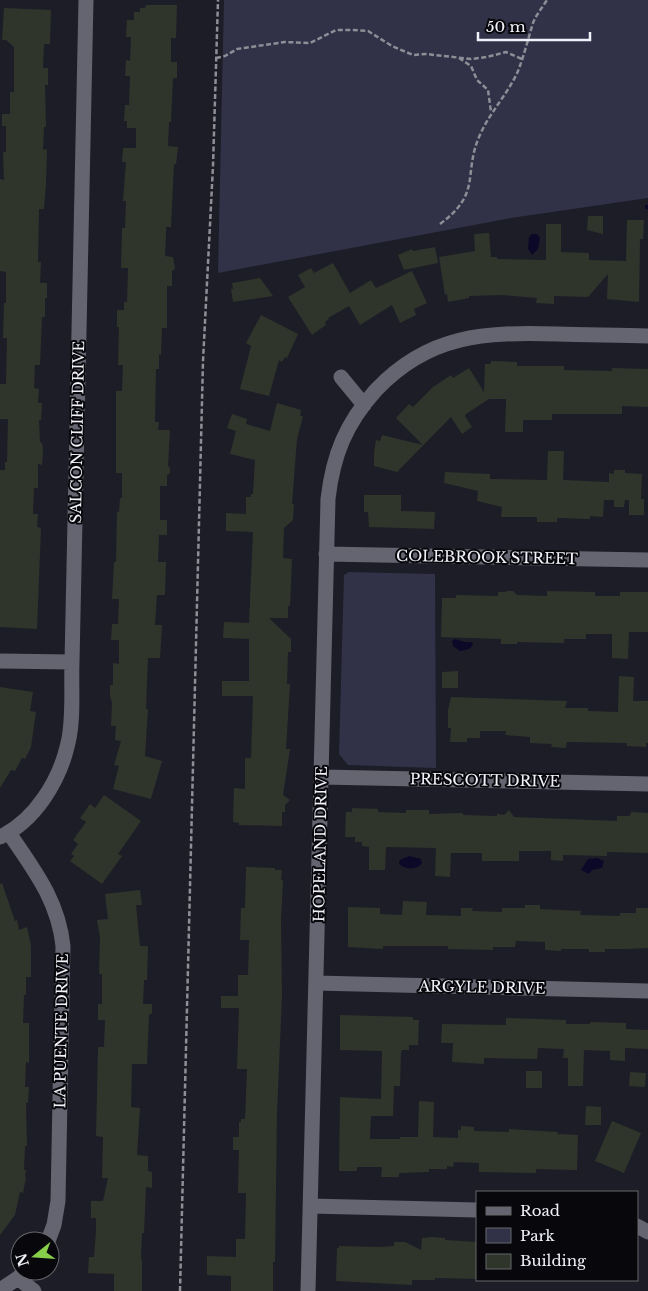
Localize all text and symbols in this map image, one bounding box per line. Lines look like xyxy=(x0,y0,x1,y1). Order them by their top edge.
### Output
scale bar xyxy=(478,10,590,42)
text: 50 m xyxy=(486,17,526,36)
street label: SALCON CLIFF DRIVE xyxy=(66,340,88,523)
street label: COLEBROOK STREET xyxy=(396,546,578,568)
street label: HOPELAND DRIVE xyxy=(309,766,331,922)
street label: PRESCOTT DRIVE xyxy=(410,769,560,791)
street label: LA PUENTE DRIVE xyxy=(50,953,72,1109)
street label: ARGYLE DRIVE xyxy=(417,976,546,998)
legend xyxy=(476,1191,638,1281)
text: Road xyxy=(520,1201,560,1220)
text: Park xyxy=(520,1226,556,1245)
north arrow xyxy=(10,1231,60,1281)
text: N xyxy=(12,1251,33,1269)
text: Building xyxy=(520,1251,587,1270)

